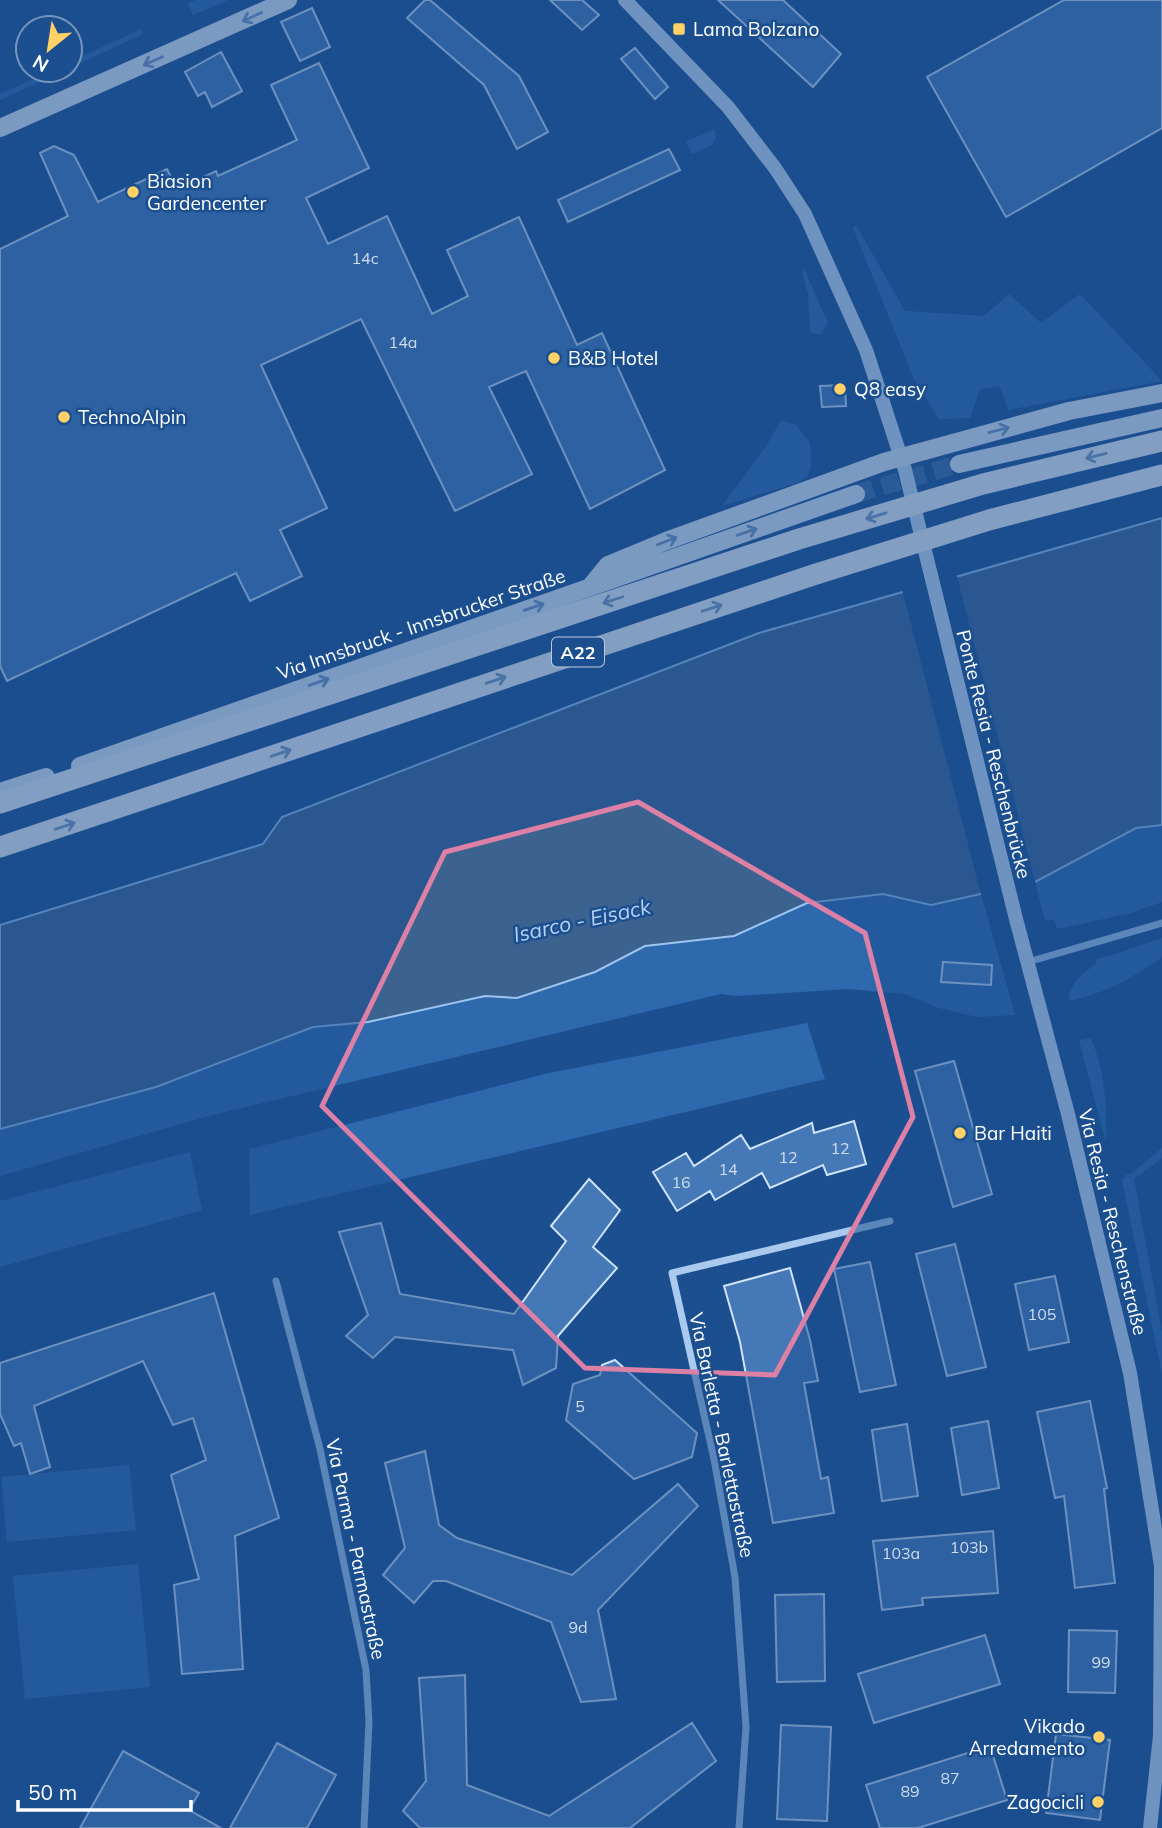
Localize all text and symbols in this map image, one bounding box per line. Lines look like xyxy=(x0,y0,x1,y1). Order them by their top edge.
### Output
one-way arrow xyxy=(242,11,263,24)
north arrow xyxy=(14,14,84,84)
place label: Lama Bolzano xyxy=(693,17,819,41)
marker: Lama Bolzano xyxy=(671,21,687,37)
text: N xyxy=(28,50,53,78)
one-way arrow xyxy=(143,55,165,68)
place label: Biasion Gardencenter xyxy=(147,169,267,215)
marker: Biasion Gardencenter xyxy=(125,184,141,200)
house number: 14c xyxy=(351,248,379,268)
house number: 14a xyxy=(389,332,417,352)
place label: B&B Hotel xyxy=(568,346,658,370)
marker: B&B Hotel xyxy=(546,350,562,366)
place label: Q8 easy xyxy=(854,377,926,401)
marker: Q8 easy xyxy=(832,381,848,397)
place label: TechnoAlpin xyxy=(78,405,186,429)
marker: TechnoAlpin xyxy=(56,409,72,425)
one-way arrow xyxy=(987,423,1010,436)
one-way arrow xyxy=(1085,450,1107,463)
one-way arrow xyxy=(865,510,887,523)
one-way arrow xyxy=(735,525,757,537)
one-way arrow xyxy=(656,534,678,546)
street label: Via Innsbruck - Innsbrucker Straße xyxy=(274,563,568,685)
one-way arrow xyxy=(602,595,624,607)
one-way arrow xyxy=(523,600,545,612)
one-way arrow xyxy=(701,601,723,614)
street label: Ponte Resia - Reschenbrücke xyxy=(951,627,1037,881)
road number: A22 xyxy=(552,638,604,666)
one-way arrow xyxy=(485,673,507,686)
one-way arrow xyxy=(308,675,330,687)
one-way arrow xyxy=(269,746,291,758)
one-way arrow xyxy=(54,819,76,832)
water label: Isarco - Eisack xyxy=(511,893,654,947)
street label: Via Resia - Reschenstraße xyxy=(1073,1107,1153,1337)
place label: Bar Haiti xyxy=(974,1121,1052,1145)
marker: Bar Haiti xyxy=(952,1125,968,1141)
house number: 12 xyxy=(830,1138,850,1158)
house number: 12 xyxy=(778,1147,798,1167)
house number: 14 xyxy=(718,1159,738,1179)
house number: 16 xyxy=(671,1172,691,1192)
house number: 105 xyxy=(1028,1304,1056,1324)
street label: Via Barletta - Barlettastraße xyxy=(684,1310,760,1560)
house number: 5 xyxy=(575,1396,585,1416)
street label: Via Parma - Parmastraße xyxy=(321,1436,391,1662)
house number: 103b xyxy=(950,1537,988,1557)
house number: 103a xyxy=(882,1543,920,1563)
house number: 9d xyxy=(568,1617,588,1637)
house number: 99 xyxy=(1091,1652,1111,1672)
place label: Vikado Arredamento xyxy=(969,1714,1085,1760)
marker: Vikado Arredamento xyxy=(1091,1729,1107,1745)
house number: 87 xyxy=(940,1768,960,1788)
scale bar xyxy=(18,1769,191,1813)
text: 50 m xyxy=(28,1779,77,1805)
house number: 89 xyxy=(900,1781,920,1801)
place label: Zagocicli xyxy=(1007,1790,1084,1814)
marker: Zagocicli xyxy=(1090,1794,1106,1810)

